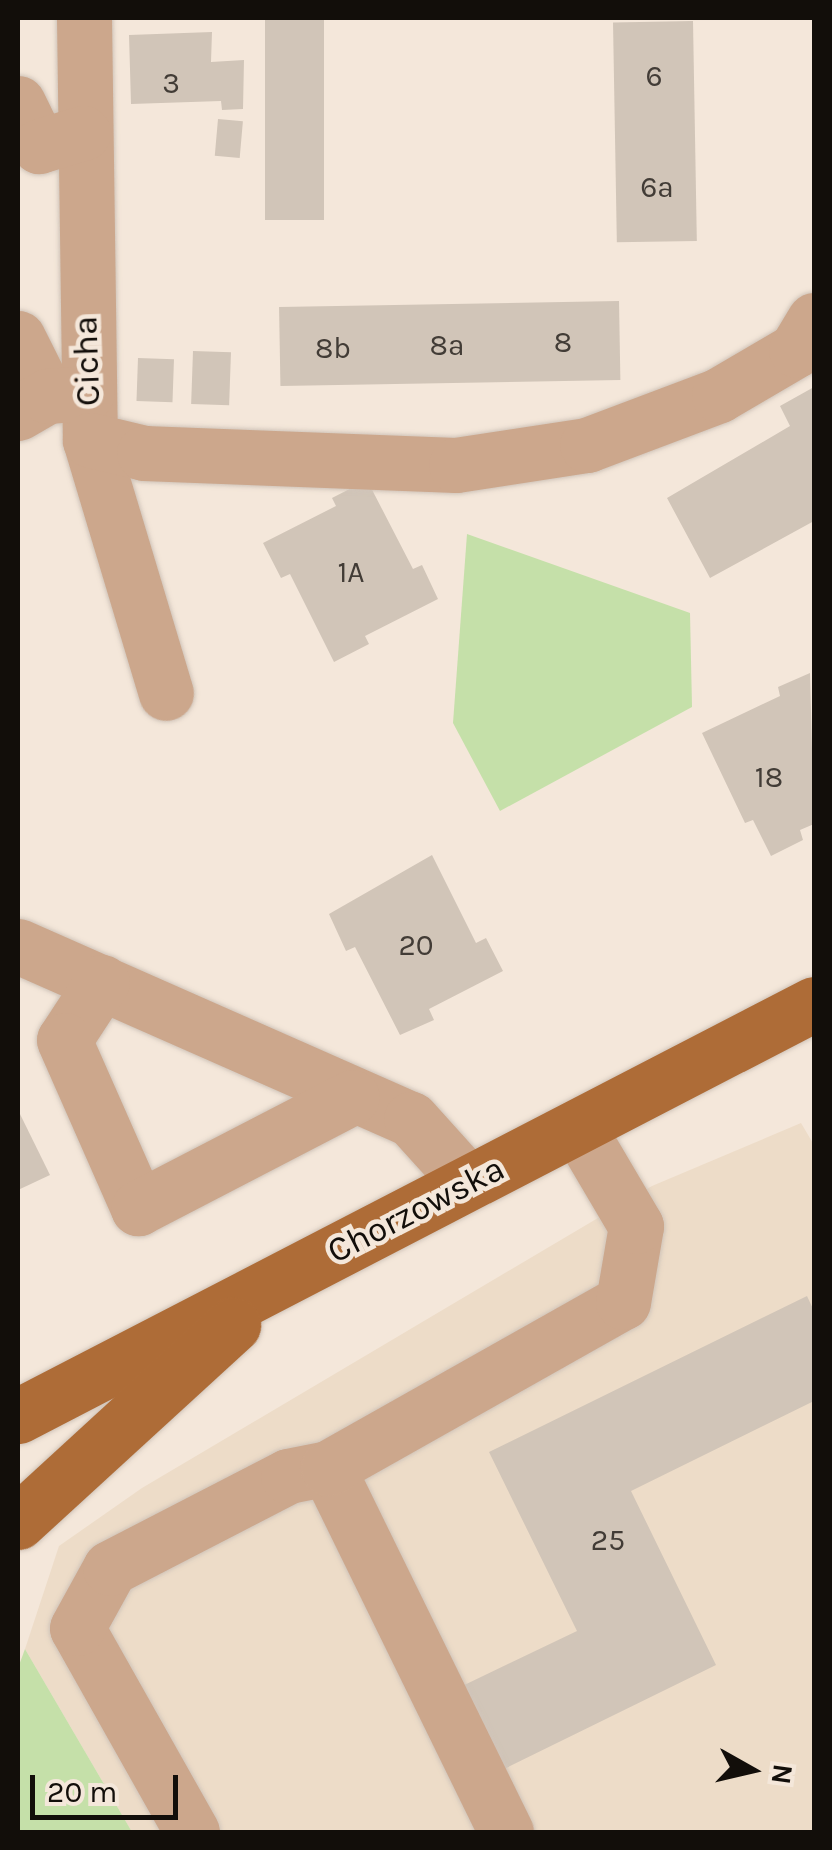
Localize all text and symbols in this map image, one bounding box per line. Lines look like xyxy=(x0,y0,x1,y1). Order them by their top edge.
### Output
house number: 6 xyxy=(645,58,663,94)
house number: 3 xyxy=(162,65,180,101)
house number: 6a xyxy=(640,169,674,205)
street label: Cicha xyxy=(64,315,110,407)
house number: 8 xyxy=(554,324,572,360)
house number: 8a xyxy=(430,327,464,363)
house number: 8b xyxy=(315,330,351,366)
house number: 1A xyxy=(337,554,365,590)
house number: 18 xyxy=(755,759,783,795)
house number: 20 xyxy=(398,927,434,963)
street label: Chorzowska xyxy=(321,1148,511,1272)
house number: 25 xyxy=(591,1522,625,1558)
north arrow xyxy=(702,1720,802,1820)
scale bar xyxy=(35,1755,182,1817)
text: N xyxy=(764,1762,800,1786)
text: 20 m xyxy=(47,1774,117,1810)

